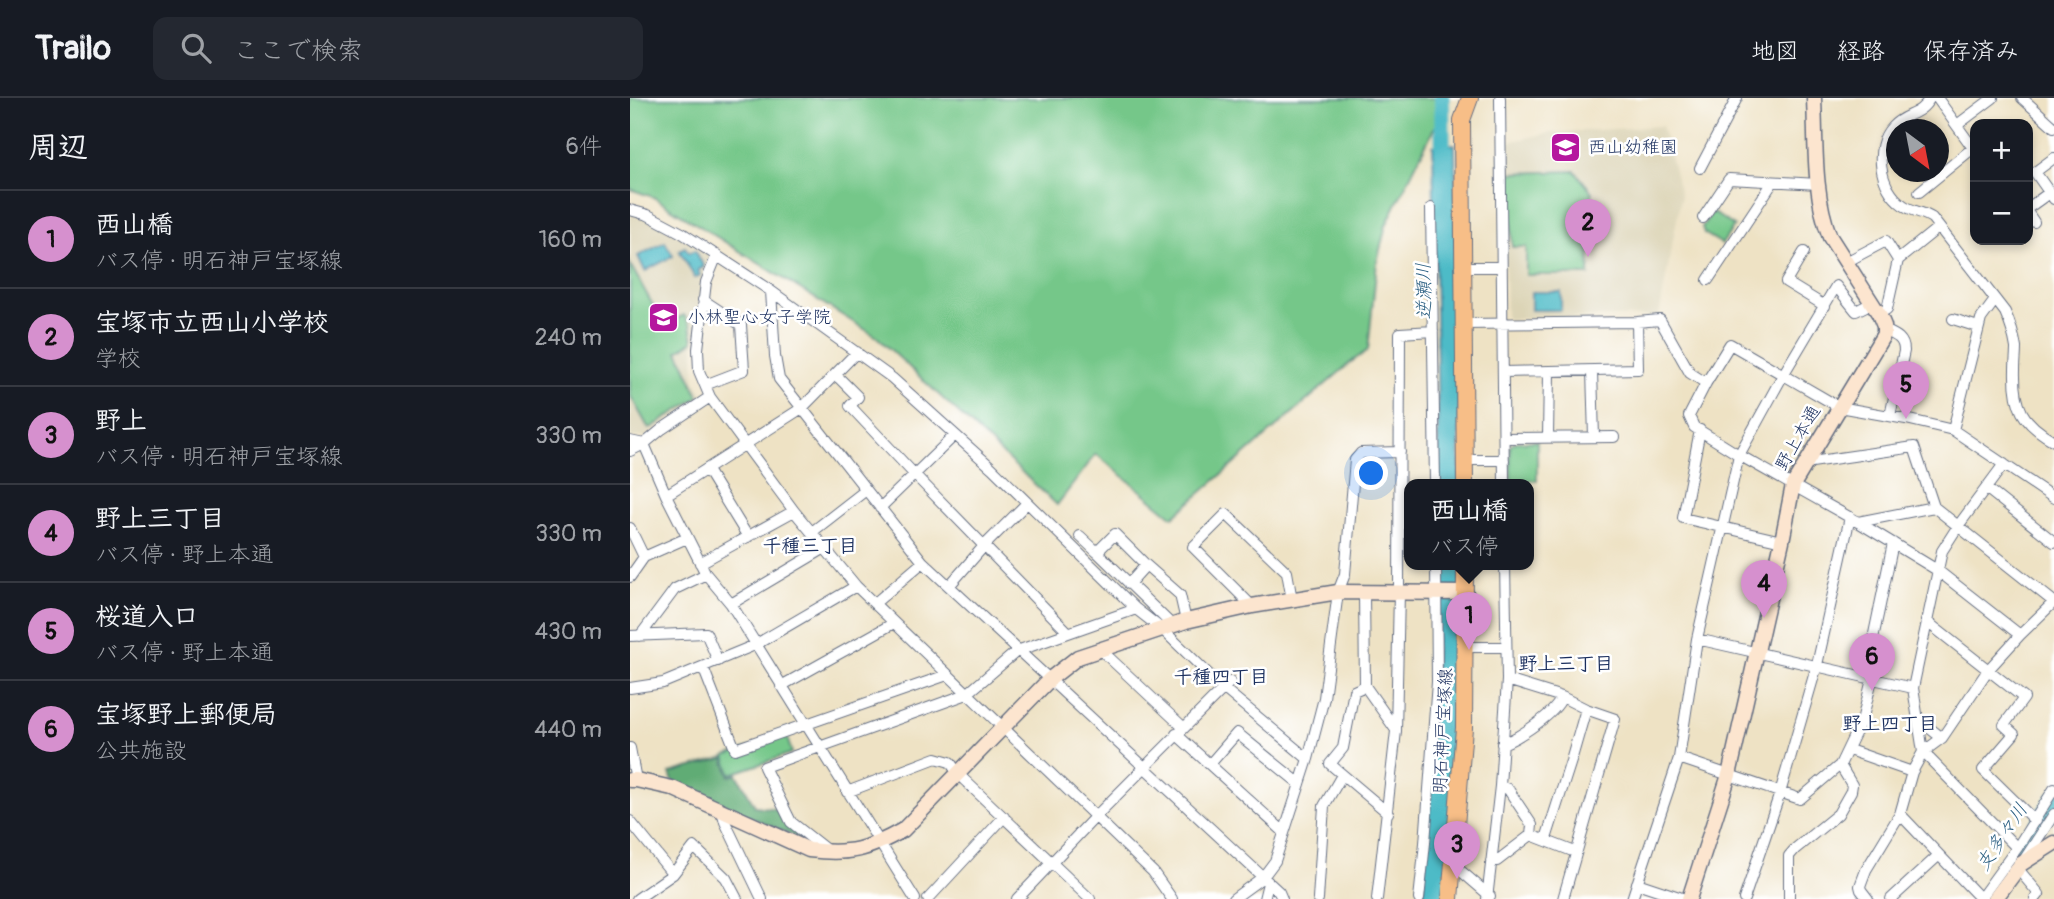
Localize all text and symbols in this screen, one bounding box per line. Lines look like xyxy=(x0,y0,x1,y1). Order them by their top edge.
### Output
search box xyxy=(153,17,643,80)
text: Trailo xyxy=(35,28,111,69)
icon: search xyxy=(177,29,215,67)
text: ここで検索 xyxy=(233,35,363,67)
text: 地図 xyxy=(1751,37,1799,66)
text: 経路 xyxy=(1837,37,1885,66)
text: 保存済み xyxy=(1923,37,2019,66)
north arrow xyxy=(1886,119,1949,182)
map controls xyxy=(1970,119,2033,245)
button: + xyxy=(1970,119,2033,182)
text: 周辺 xyxy=(28,129,88,166)
school or university icon: 西山幼稚園 xyxy=(1548,130,1582,164)
text: 6件 xyxy=(566,132,602,161)
place label: 西山幼稚園 xyxy=(1588,136,1678,159)
button: − xyxy=(1970,182,2033,245)
pin: 2 xyxy=(1565,199,1611,257)
text: 西山橋 xyxy=(95,209,173,241)
text: 1 xyxy=(47,225,56,254)
text: 160 m xyxy=(538,225,602,254)
text: バス停 · 明石神戸宝塚線 xyxy=(95,246,342,275)
water label: 逆瀬川 xyxy=(1412,262,1436,320)
school or university icon: 小林聖心女子学院 xyxy=(647,300,681,334)
place label: 小林聖心女子学院 xyxy=(687,306,831,329)
text: 宝塚市立西山小学校 xyxy=(95,307,329,339)
text: 2 xyxy=(45,323,57,352)
text: 240 m xyxy=(535,323,602,352)
text: 学校 xyxy=(95,344,141,373)
pin: 5 xyxy=(1883,361,1929,419)
street label: 野上本通 xyxy=(1770,401,1826,475)
text: 野上 xyxy=(95,405,147,437)
text: 3 xyxy=(45,421,57,450)
text: 330 m xyxy=(535,421,602,450)
text: バス停 · 明石神戸宝塚線 xyxy=(95,442,342,471)
your location xyxy=(1354,456,1388,490)
popup xyxy=(1404,479,1534,570)
text: 西山橋 xyxy=(1430,495,1508,527)
text: 野上三丁目 xyxy=(95,503,225,535)
text: 4 xyxy=(44,519,58,548)
text: 330 m xyxy=(535,519,602,548)
text: バス停 xyxy=(1430,532,1499,561)
district label: 千種三丁目 xyxy=(762,534,858,558)
text: バス停 · 野上本通 xyxy=(95,540,273,569)
pin: 4 xyxy=(1741,560,1787,618)
pin: 1 xyxy=(1446,592,1492,650)
text: 桜道入口 xyxy=(95,601,199,633)
text: 5 xyxy=(45,617,57,646)
text: 430 m xyxy=(535,617,602,646)
pin: 6 xyxy=(1849,633,1895,691)
text: バス停 · 野上本通 xyxy=(95,638,273,667)
district label: 野上三丁目 xyxy=(1518,652,1614,676)
district label: 千種四丁目 xyxy=(1173,665,1269,689)
street label: 明石神戸宝塚線 xyxy=(1428,667,1458,795)
text: 宝塚野上郵便局 xyxy=(95,699,277,731)
district label: 野上四丁目 xyxy=(1842,712,1938,736)
text: 6 xyxy=(44,715,58,744)
text: 440 m xyxy=(534,715,602,744)
text: 公共施設 xyxy=(95,736,187,765)
water label: 支多々川 xyxy=(1971,799,2033,875)
pin: 3 xyxy=(1434,821,1480,879)

